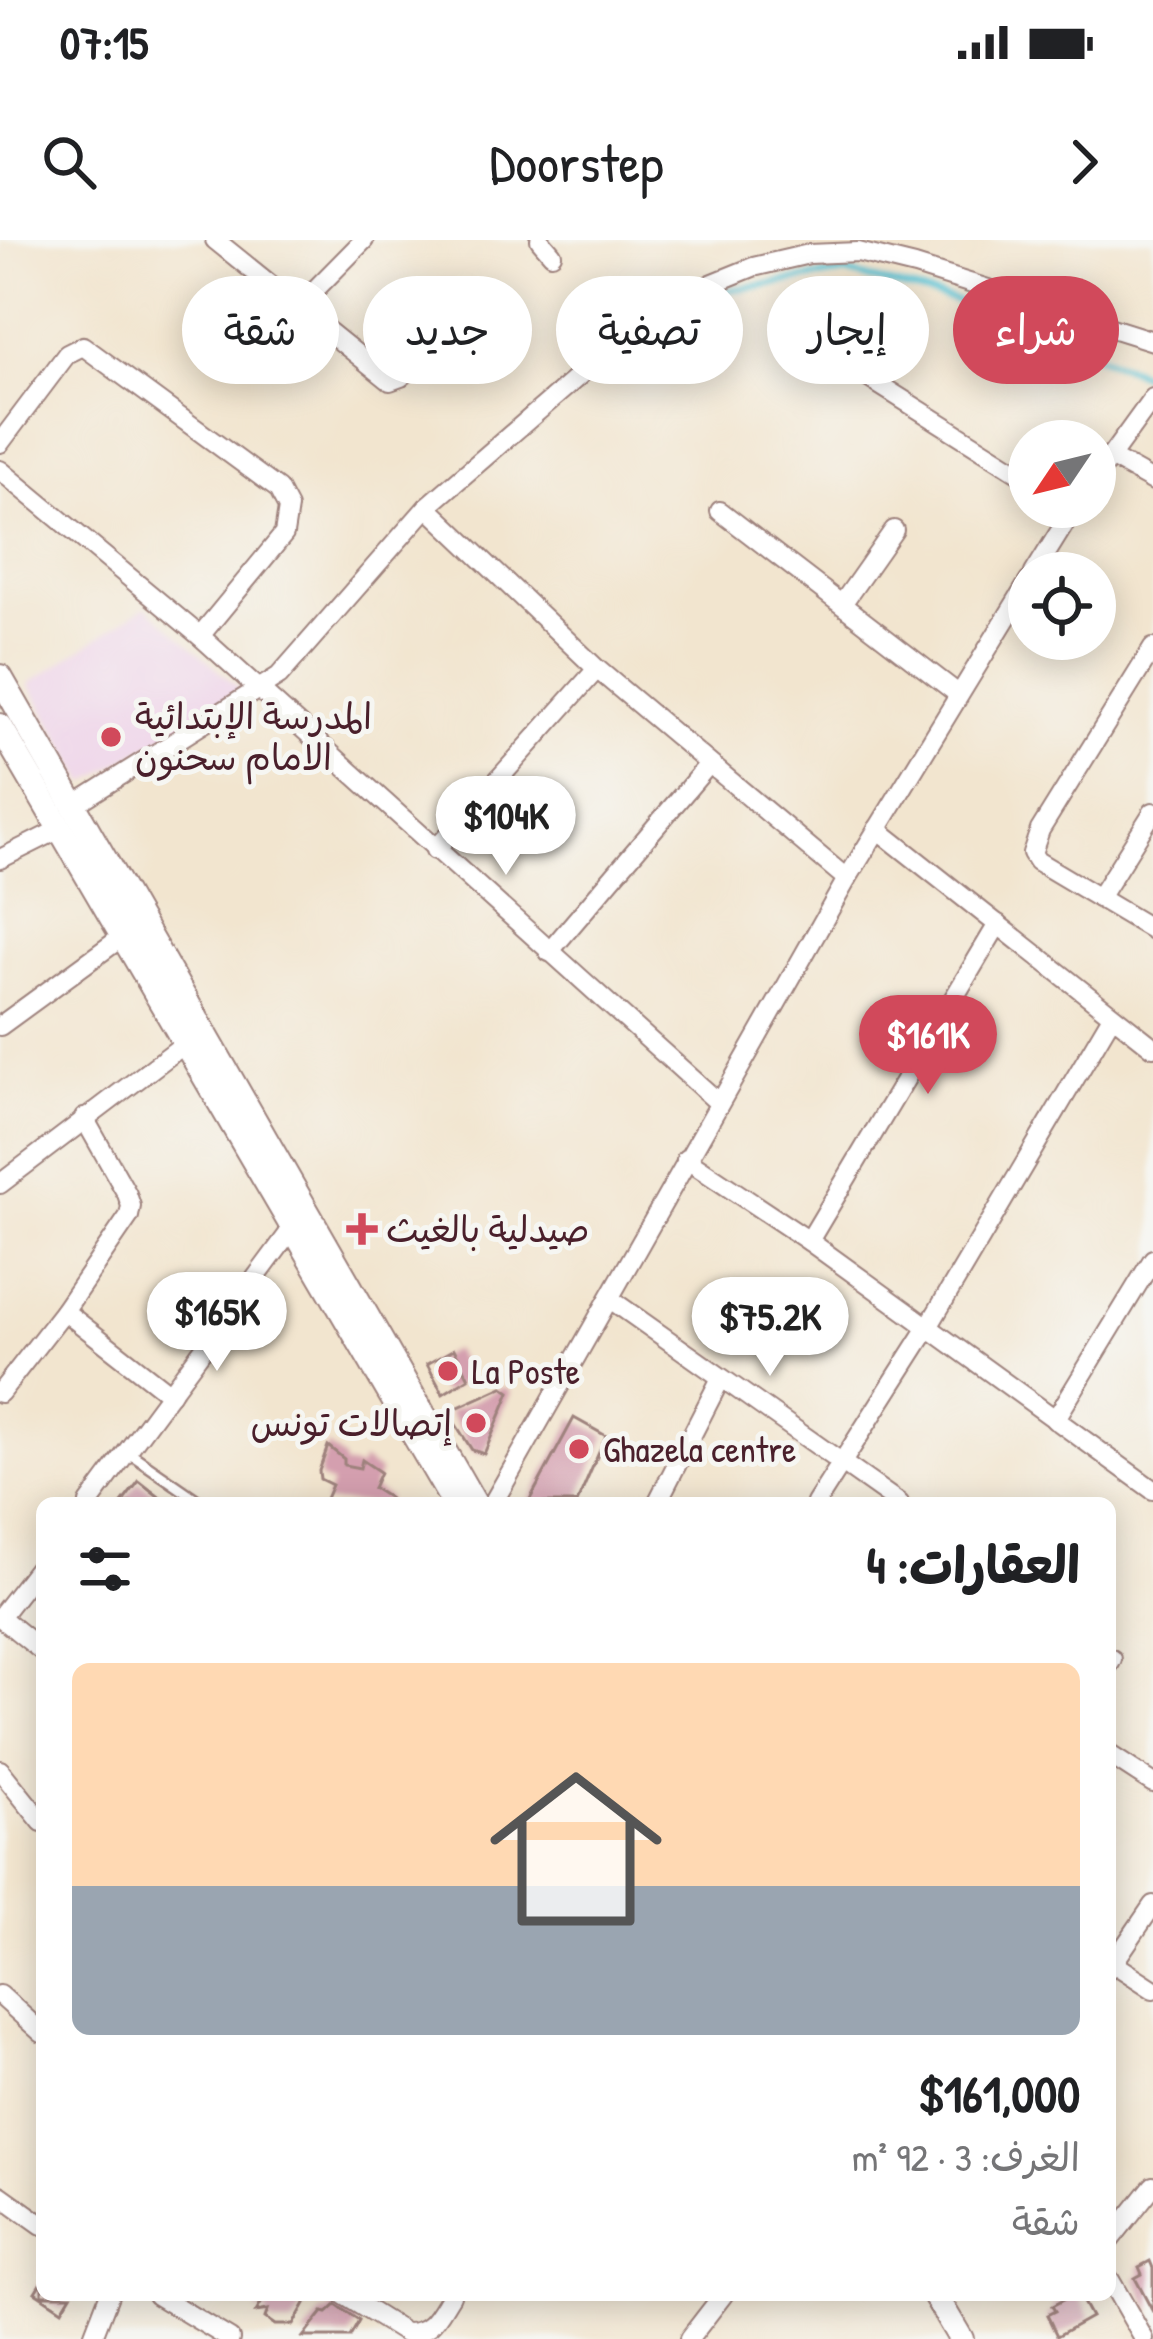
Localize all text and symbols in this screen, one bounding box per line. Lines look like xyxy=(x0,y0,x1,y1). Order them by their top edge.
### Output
text: 07:15 xyxy=(60,12,148,73)
text: Doorstep xyxy=(490,126,663,199)
icon: search xyxy=(36,129,102,195)
icon: forward xyxy=(1051,129,1117,195)
chip: شقة xyxy=(182,276,339,384)
chip: جديد xyxy=(363,276,532,384)
chip: تصفية xyxy=(556,276,743,384)
chip: إيجار xyxy=(767,276,929,384)
chip: شراء xyxy=(953,276,1119,384)
north arrow xyxy=(1008,420,1116,528)
map controls xyxy=(1008,420,1116,660)
button: locate xyxy=(1008,552,1116,660)
place label: المدرسة الإبتدائية الامام سحنون xyxy=(135,691,372,785)
marker: المدرسة الإبتدائية الامام سحنون xyxy=(98,724,124,750)
pin: $104K xyxy=(422,776,590,878)
text: $104K xyxy=(463,788,549,841)
pin: $161K xyxy=(844,995,1012,1097)
text: $161K xyxy=(886,1007,970,1060)
place label: صيدلية بالغيث xyxy=(386,1204,590,1253)
marker: صيدلية بالغيث xyxy=(349,1216,375,1242)
pin: $165K xyxy=(133,1272,301,1374)
pin: $75.2K xyxy=(672,1277,868,1379)
text: $165K xyxy=(174,1284,260,1337)
text: $75.2K xyxy=(719,1289,821,1342)
place label: La Poste xyxy=(472,1346,580,1395)
marker: La Poste xyxy=(435,1358,461,1384)
place label: إتصالات تونس xyxy=(251,1398,452,1447)
marker: إتصالات تونس xyxy=(463,1410,489,1436)
place label: Ghazela centre xyxy=(603,1424,796,1473)
marker: Ghazela centre xyxy=(566,1436,592,1462)
text: العقارات: 4 xyxy=(866,1530,1080,1599)
icon: filters xyxy=(72,1536,138,1602)
icon: home xyxy=(468,1741,684,1957)
text: $161,000 xyxy=(918,2059,1080,2128)
text: الغرف: 3 · 92 m² xyxy=(852,2130,1080,2183)
text: شقة xyxy=(1012,2194,1080,2247)

